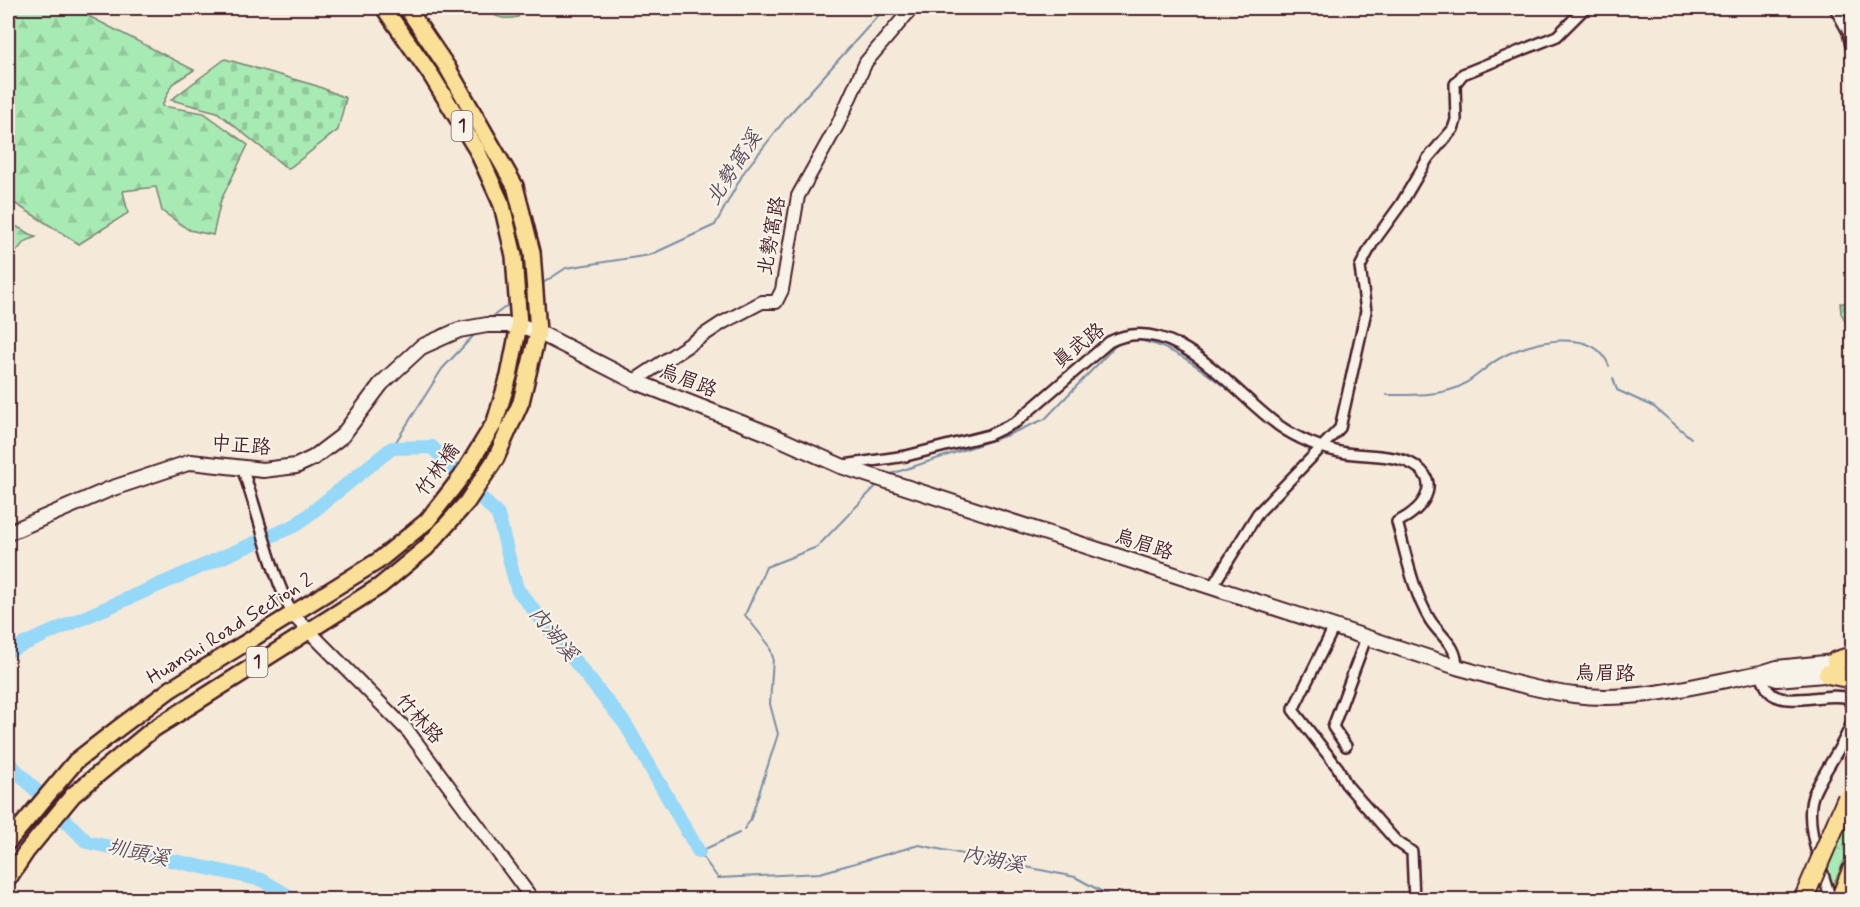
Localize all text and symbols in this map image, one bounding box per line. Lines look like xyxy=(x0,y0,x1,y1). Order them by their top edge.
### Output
road number: 1 xyxy=(452,111,472,141)
water label: 北勢窩溪 xyxy=(699,124,769,211)
street label: 北勢窩路 xyxy=(752,193,792,278)
street label: 真武路 xyxy=(1047,316,1112,375)
street label: 烏眉路 xyxy=(655,358,722,405)
street label: 中正路 xyxy=(210,430,273,462)
street label: 竹林橋 xyxy=(409,438,467,502)
street label: 烏眉路 xyxy=(1111,523,1178,567)
street label: Huanshi Road Section 2 xyxy=(142,567,318,691)
water label: 內湖溪 xyxy=(522,601,584,668)
road number: 1 xyxy=(246,647,268,677)
street label: 烏眉路 xyxy=(1575,660,1636,688)
street label: 竹林路 xyxy=(389,688,450,751)
water label: 圳頭溪 xyxy=(104,833,173,873)
water label: 內湖溪 xyxy=(959,840,1028,880)

